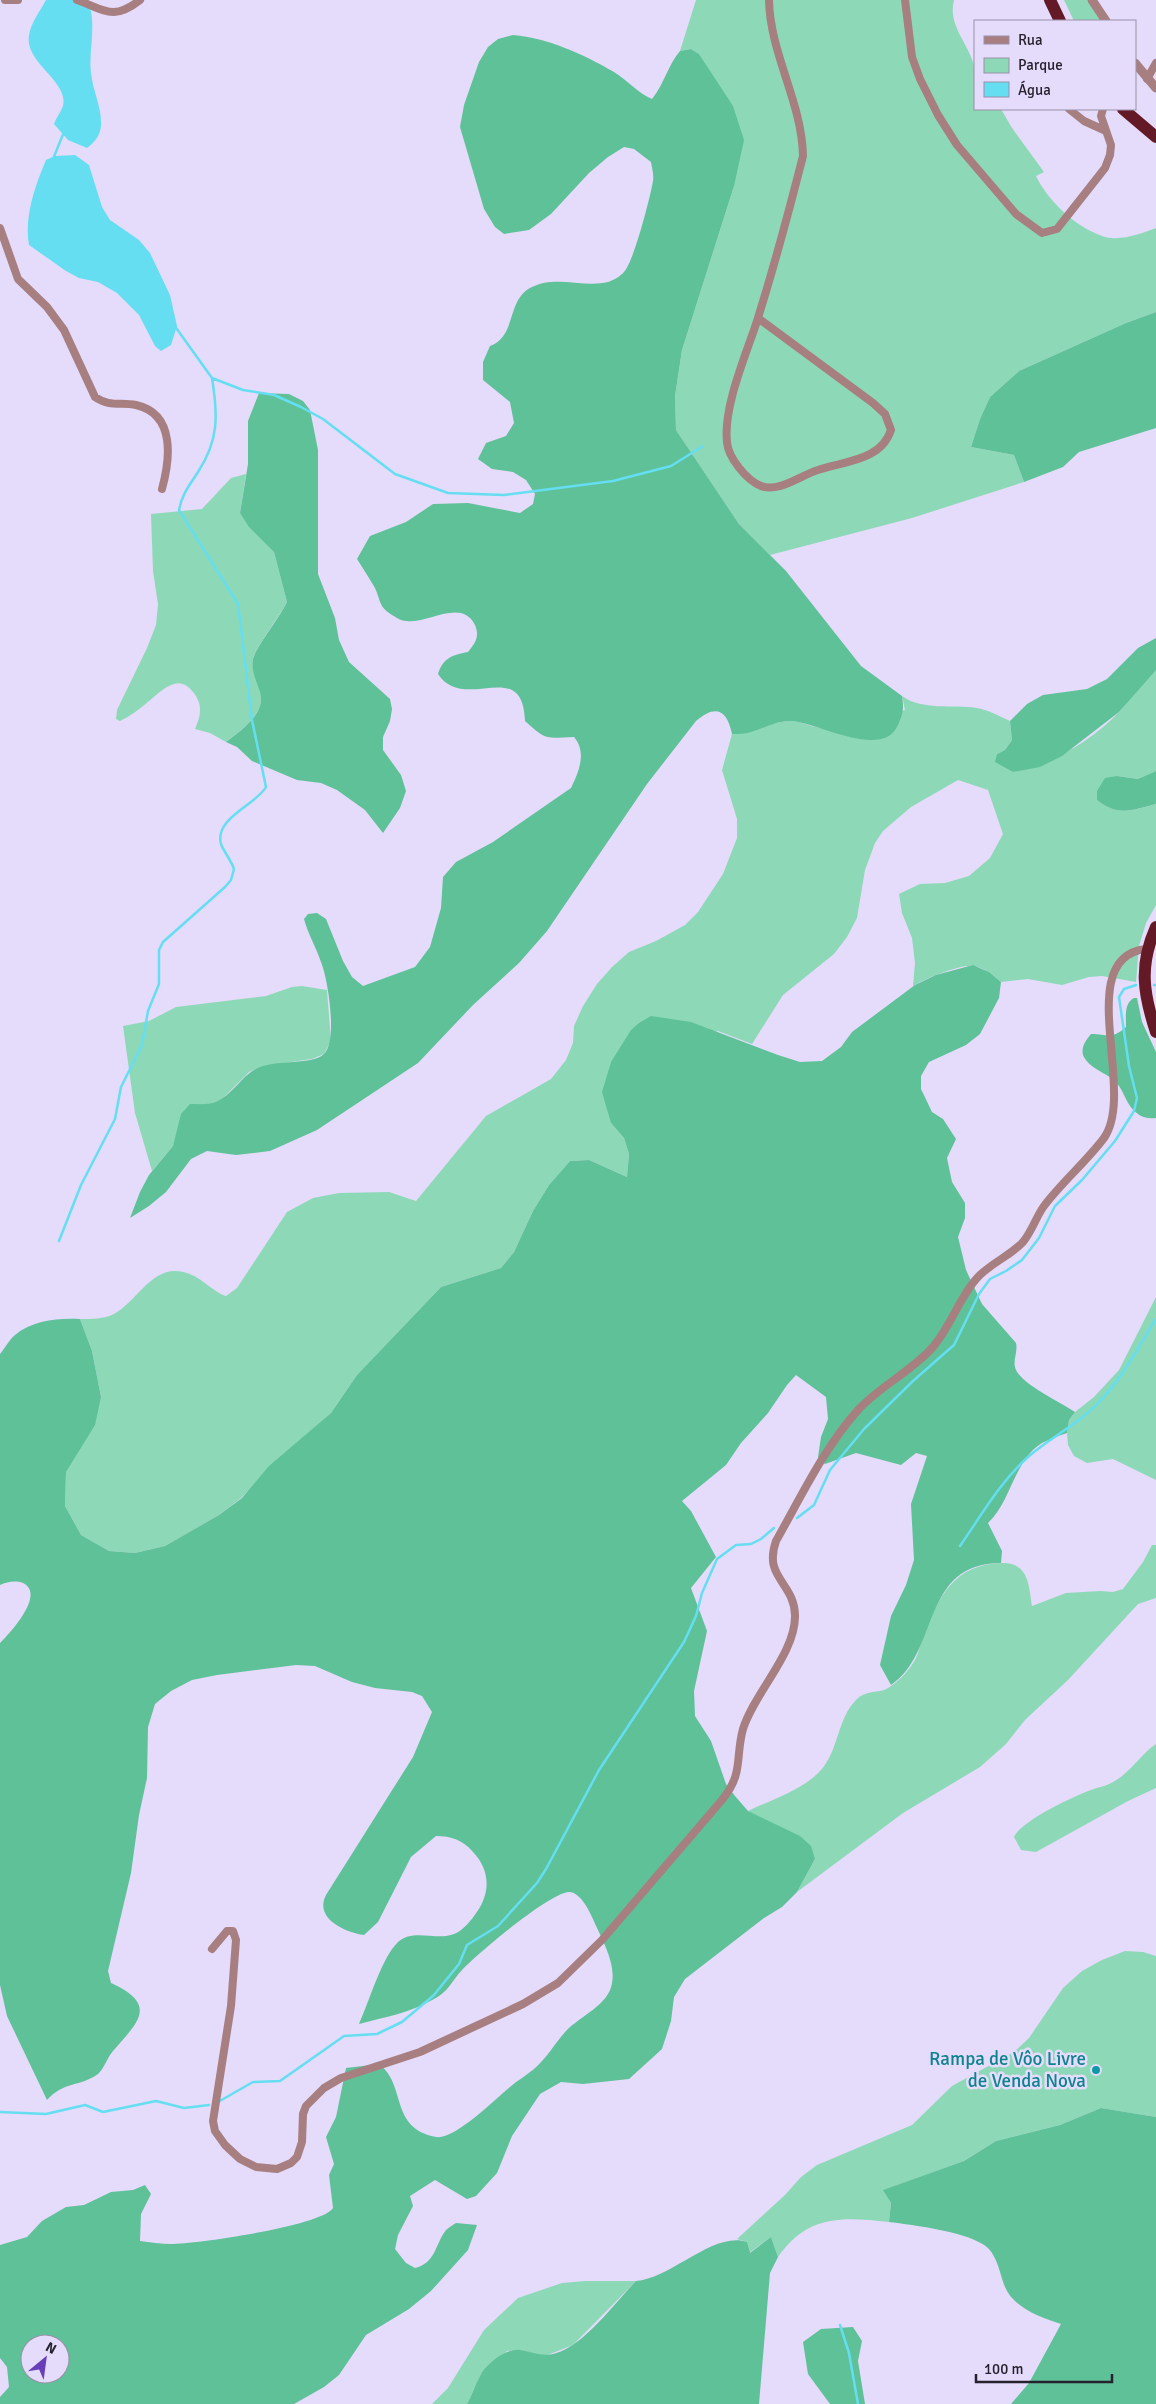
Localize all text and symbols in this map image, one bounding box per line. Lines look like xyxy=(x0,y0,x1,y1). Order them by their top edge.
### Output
legend xyxy=(974,20,1136,110)
text: Rua xyxy=(1018,31,1043,49)
text: Parque xyxy=(1018,56,1063,74)
text: Água xyxy=(1018,80,1051,99)
place label: Rampa de Vôo Livre de Venda Nova xyxy=(929,2047,1086,2093)
marker: Rampa de Vôo Livre de Venda Nova xyxy=(1090,2064,1102,2076)
north arrow xyxy=(20,2334,70,2384)
text: N xyxy=(43,2338,59,2358)
scale bar xyxy=(976,2352,1112,2384)
text: 100 m xyxy=(984,2360,1024,2378)

